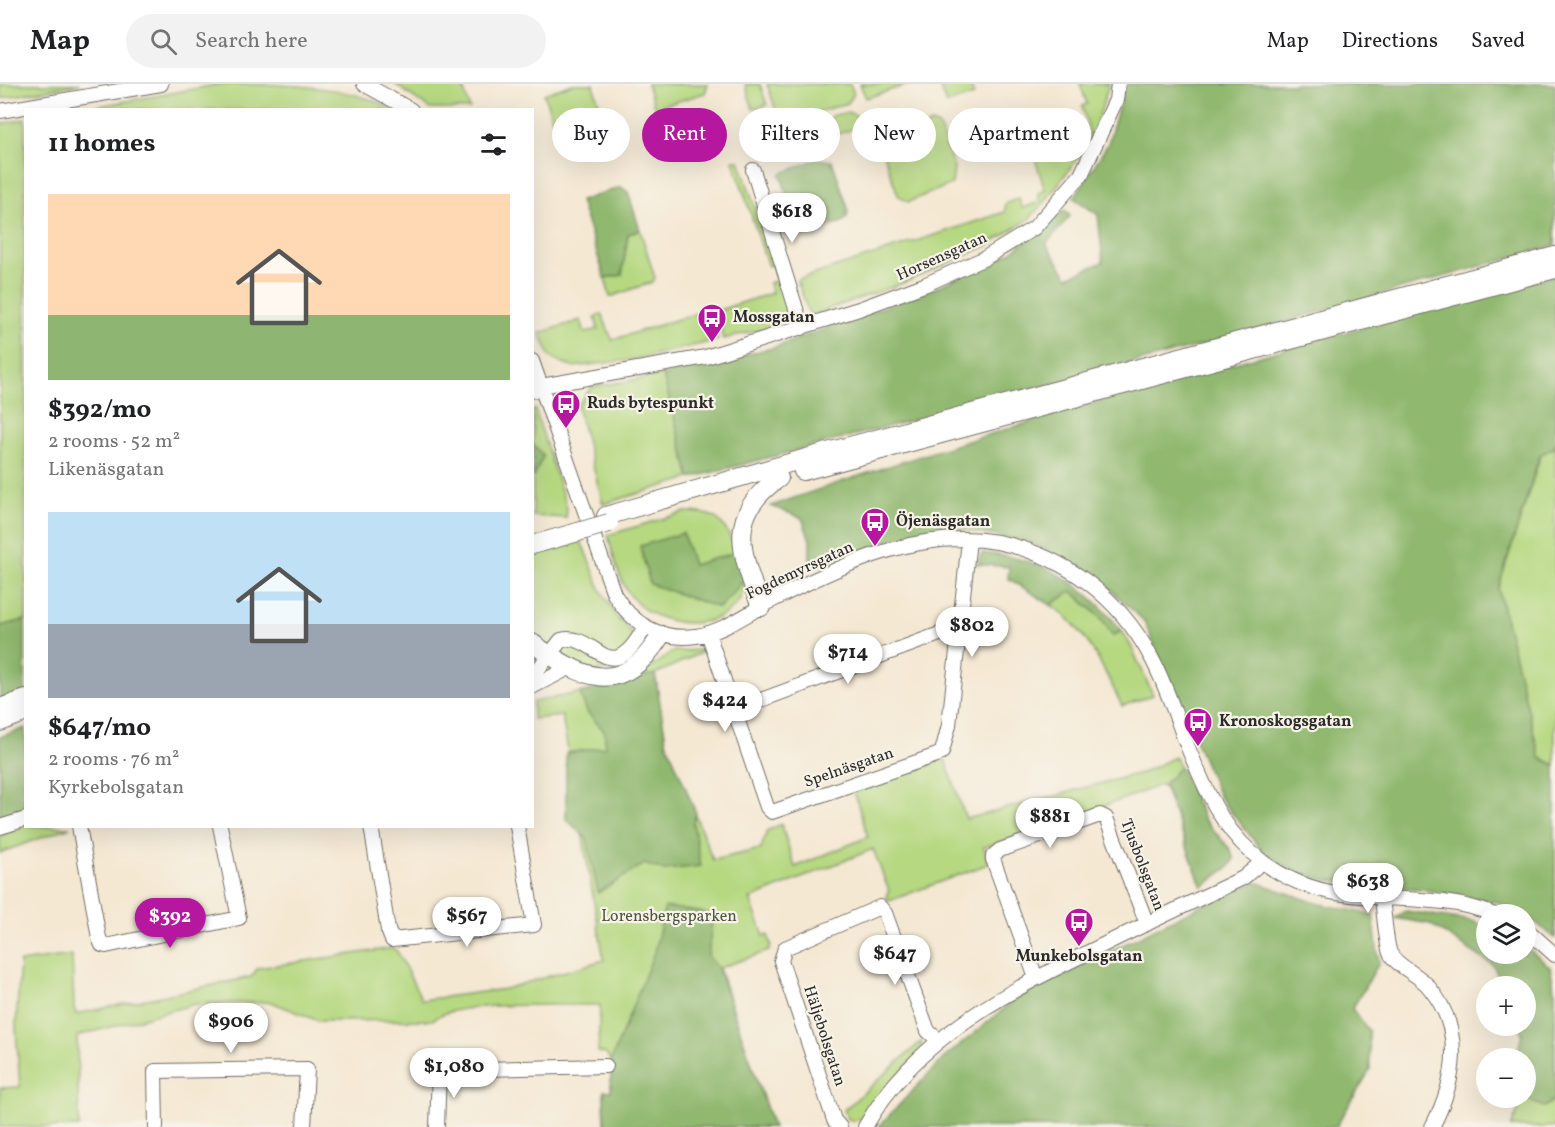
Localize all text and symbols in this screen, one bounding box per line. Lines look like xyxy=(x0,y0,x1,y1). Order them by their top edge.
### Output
search box xyxy=(126,14,546,68)
text: Map xyxy=(30,22,90,61)
icon: search xyxy=(147,25,180,58)
text: Search here xyxy=(195,26,308,57)
text: Map xyxy=(1267,27,1309,56)
text: Directions xyxy=(1342,27,1438,56)
text: Saved xyxy=(1471,27,1525,56)
chip: Buy xyxy=(552,108,630,162)
chip: Rent xyxy=(642,108,727,162)
chip: Filters xyxy=(739,108,840,162)
chip: New xyxy=(852,108,936,162)
chip: Apartment xyxy=(948,108,1091,162)
text: 11 homes xyxy=(48,126,155,162)
icon: filters xyxy=(477,128,510,161)
pin: $618 xyxy=(756,193,828,244)
text: $618 xyxy=(771,198,813,226)
street label: Horsensgatan xyxy=(893,227,991,287)
icon: home xyxy=(225,233,333,341)
bus stop icon: Mossgatan xyxy=(696,302,728,344)
place label: Mossgatan xyxy=(733,307,815,329)
bus stop icon: Ruds bytespunkt xyxy=(550,388,582,430)
text: $392/mo xyxy=(48,392,151,428)
place label: Ruds bytespunkt xyxy=(587,393,714,415)
text: 2 rooms · 52 m² xyxy=(48,428,180,456)
text: Likenäsgatan xyxy=(48,456,165,484)
bus stop icon: Öjenäsgatan xyxy=(859,506,891,548)
place label: Öjenäsgatan xyxy=(896,511,991,533)
street label: Fogdemyrsgatan xyxy=(743,536,857,606)
icon: home xyxy=(225,551,333,659)
pin: $802 xyxy=(936,607,1008,658)
text: $802 xyxy=(950,612,994,640)
pin: $714 xyxy=(812,634,884,685)
text: $714 xyxy=(828,639,868,667)
pin: $424 xyxy=(689,682,761,733)
text: $424 xyxy=(702,687,748,715)
bus stop icon: Kronoskogsgatan xyxy=(1182,706,1214,748)
text: $647/mo xyxy=(48,710,151,746)
place label: Kronoskogsgatan xyxy=(1219,711,1352,733)
street label: Spelnäsgatan xyxy=(801,742,897,794)
text: 2 rooms · 76 m² xyxy=(48,746,180,774)
text: Kyrkebolsgatan xyxy=(48,774,184,802)
pin: $881 xyxy=(1014,798,1086,849)
text: $881 xyxy=(1030,803,1071,831)
street label: Tjusbolsgatan xyxy=(1114,816,1170,914)
pin: $638 xyxy=(1332,863,1404,914)
text: $638 xyxy=(1346,868,1390,896)
pin: $567 xyxy=(431,897,503,948)
pin: $392 xyxy=(134,898,206,949)
text: $567 xyxy=(446,902,488,930)
text: $392 xyxy=(149,903,191,931)
map controls xyxy=(1476,904,1536,1108)
button: layers xyxy=(1476,904,1536,964)
park label: Lorensbergsparken xyxy=(601,906,737,928)
bus stop icon: Munkebolsgatan xyxy=(1063,906,1095,948)
pin: $647 xyxy=(859,935,931,986)
text: $647 xyxy=(873,940,917,968)
place label: Munkebolsgatan xyxy=(1015,946,1143,968)
button: + xyxy=(1476,976,1536,1036)
street label: Häljebolsgatan xyxy=(797,983,851,1089)
pin: $906 xyxy=(195,1003,267,1054)
text: $906 xyxy=(208,1008,254,1036)
pin: $1,080 xyxy=(405,1048,503,1099)
button: − xyxy=(1476,1048,1536,1108)
text: $1,080 xyxy=(424,1053,484,1081)

